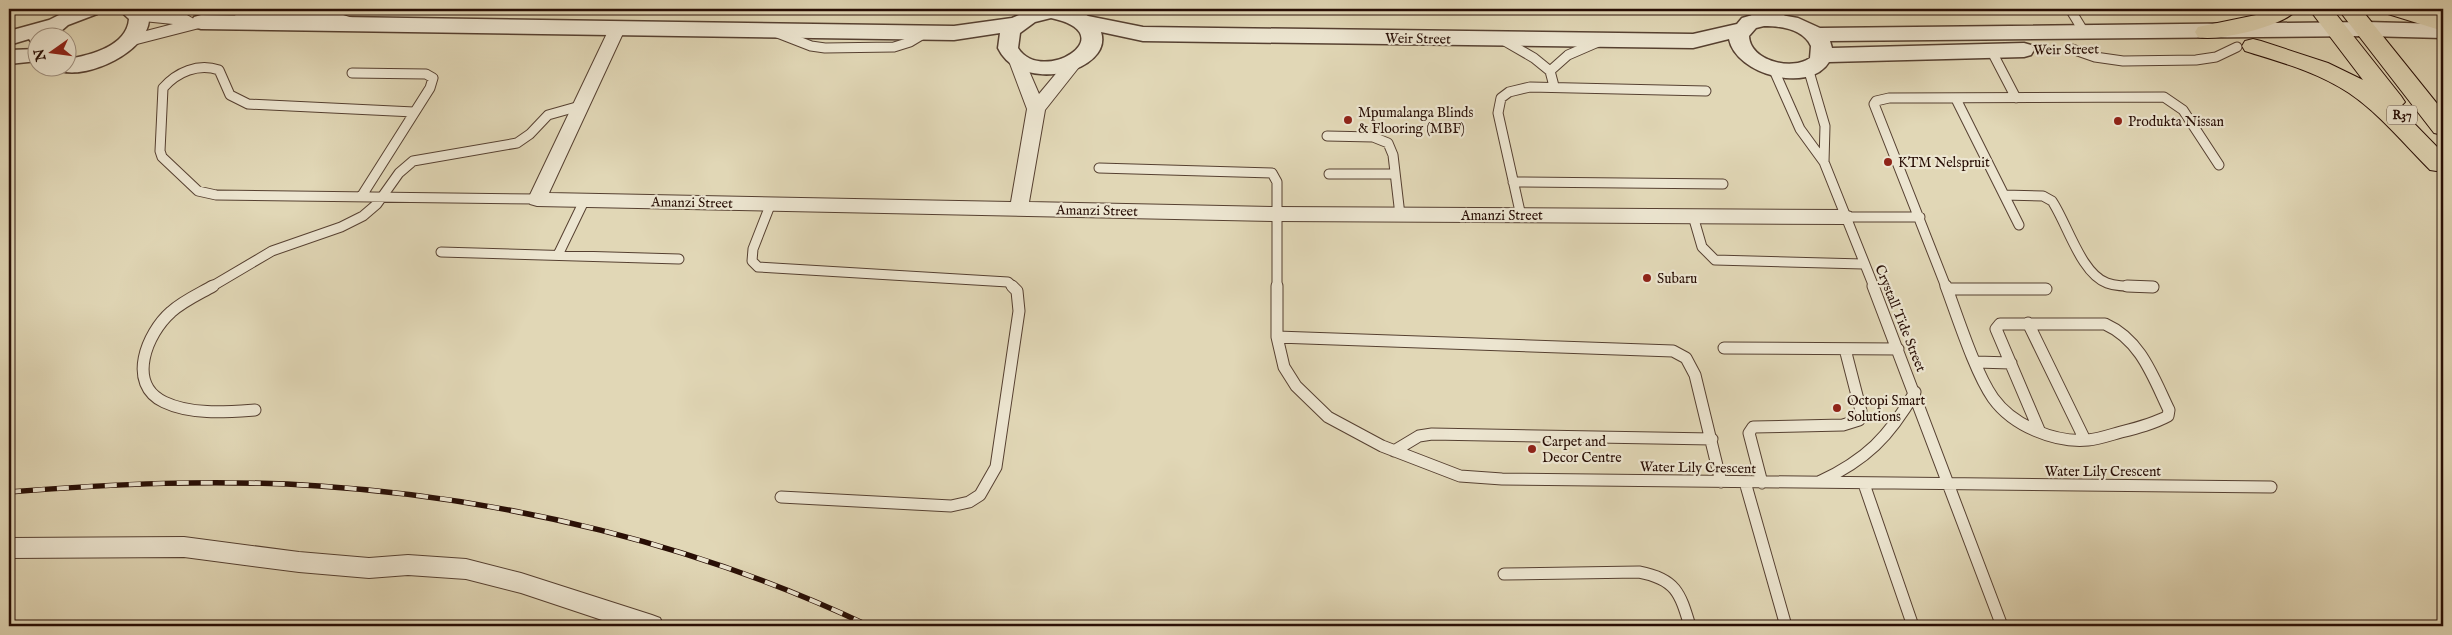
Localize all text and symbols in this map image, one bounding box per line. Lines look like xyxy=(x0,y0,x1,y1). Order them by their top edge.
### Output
north arrow xyxy=(28,28,78,78)
street label: Weir Street xyxy=(1385,29,1451,49)
street label: Weir Street xyxy=(2033,40,2099,60)
text: N xyxy=(30,47,51,64)
place label: Mpumalanga Blinds & Flooring (MBF) xyxy=(1358,104,1474,138)
road number: R37 xyxy=(2387,106,2417,124)
place label: Produkta Nissan xyxy=(2128,113,2225,131)
marker: Mpumalanga Blinds & Flooring (MBF) xyxy=(1342,114,1354,126)
marker: Produkta Nissan xyxy=(2112,115,2124,127)
place label: KTM Nelspruit xyxy=(1898,154,1990,172)
marker: KTM Nelspruit xyxy=(1882,156,1894,168)
street label: Amanzi Street xyxy=(650,193,733,213)
street label: Amanzi Street xyxy=(1055,201,1138,221)
street label: Amanzi Street xyxy=(1460,207,1543,225)
street label: Crystall Tide Street xyxy=(1870,262,1930,375)
place label: Subaru xyxy=(1657,270,1697,288)
marker: Subaru xyxy=(1641,272,1653,284)
place label: Octopi Smart Solutions xyxy=(1847,392,1925,426)
marker: Octopi Smart Solutions xyxy=(1831,402,1843,414)
place label: Carpet and Decor Centre xyxy=(1542,433,1622,467)
marker: Carpet and Decor Centre xyxy=(1526,443,1538,455)
street label: Water Lily Crescent xyxy=(1640,458,1756,478)
street label: Water Lily Crescent xyxy=(2045,463,2161,481)

